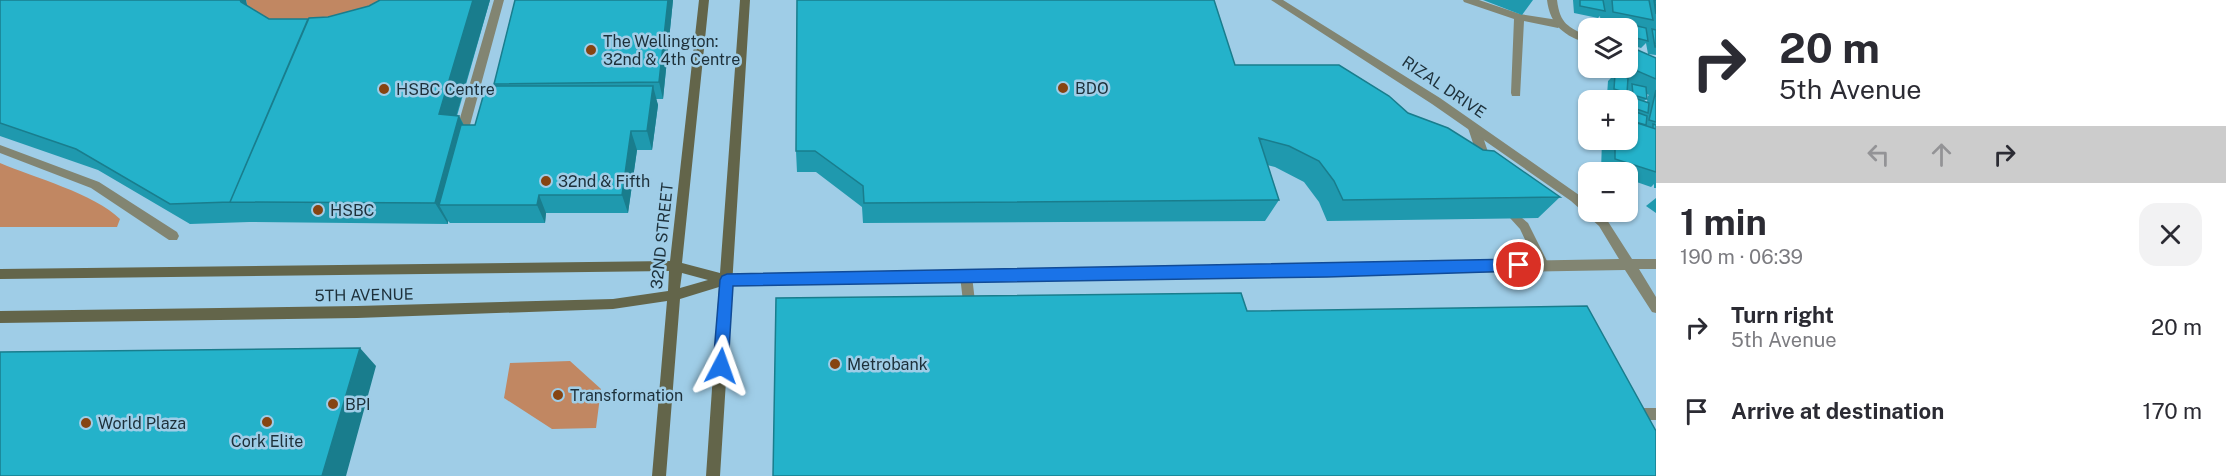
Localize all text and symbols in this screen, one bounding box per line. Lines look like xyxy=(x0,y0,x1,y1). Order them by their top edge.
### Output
map controls xyxy=(1578,18,1638,222)
button: layers xyxy=(1578,18,1638,78)
text: 20 m xyxy=(1779,23,1880,72)
icon: right xyxy=(1680,24,1758,102)
place label: The Wellington: 32nd & 4th Centre xyxy=(603,32,740,69)
marker: The Wellington: 32nd & 4th Centre xyxy=(584,43,598,57)
street label: RIZAL DRIVE xyxy=(1398,52,1490,122)
text: 5th Avenue xyxy=(1779,73,1922,105)
place label: BDO xyxy=(1075,79,1109,98)
place label: HSBC Centre xyxy=(396,80,495,99)
marker: BDO xyxy=(1056,81,1070,95)
marker: HSBC Centre xyxy=(377,82,391,96)
button: + xyxy=(1578,90,1638,150)
icon: left xyxy=(1862,138,1895,171)
icon: ahead xyxy=(1925,138,1958,171)
icon: right xyxy=(1988,138,2021,171)
button: − xyxy=(1578,162,1638,222)
place label: 32nd & Fifth xyxy=(558,172,650,191)
marker: 32nd & Fifth xyxy=(539,174,553,188)
street label: 32ND STREET xyxy=(647,181,677,290)
place label: HSBC xyxy=(330,201,375,220)
text: 1 min xyxy=(1680,201,1767,243)
marker: HSBC xyxy=(311,203,325,217)
button: close xyxy=(2139,203,2202,266)
pin xyxy=(1493,239,1544,290)
text: 190 m · 06:39 xyxy=(1680,245,1803,269)
icon: arrive xyxy=(1502,248,1535,281)
street label: 5TH AVENUE xyxy=(314,285,414,305)
text: Turn right xyxy=(1731,302,1834,328)
icon: right xyxy=(1680,311,1713,344)
text: 20 m xyxy=(2151,314,2202,340)
text: 5th Avenue xyxy=(1731,328,1837,352)
position arrow xyxy=(689,334,753,398)
place label: Metrobank xyxy=(847,355,928,374)
marker: Metrobank xyxy=(828,357,842,371)
place label: Transformation xyxy=(570,386,683,405)
marker: Transformation xyxy=(551,388,565,402)
place label: BPI xyxy=(345,395,371,414)
icon: arrive xyxy=(1680,395,1713,428)
marker: BPI xyxy=(326,397,340,411)
text: Arrive at destination xyxy=(1731,398,1944,424)
text: 170 m xyxy=(2142,398,2202,424)
place label: World Plaza xyxy=(98,414,186,433)
marker: Cork Elite xyxy=(260,415,274,429)
marker: World Plaza xyxy=(79,416,93,430)
place label: Cork Elite xyxy=(231,432,303,451)

